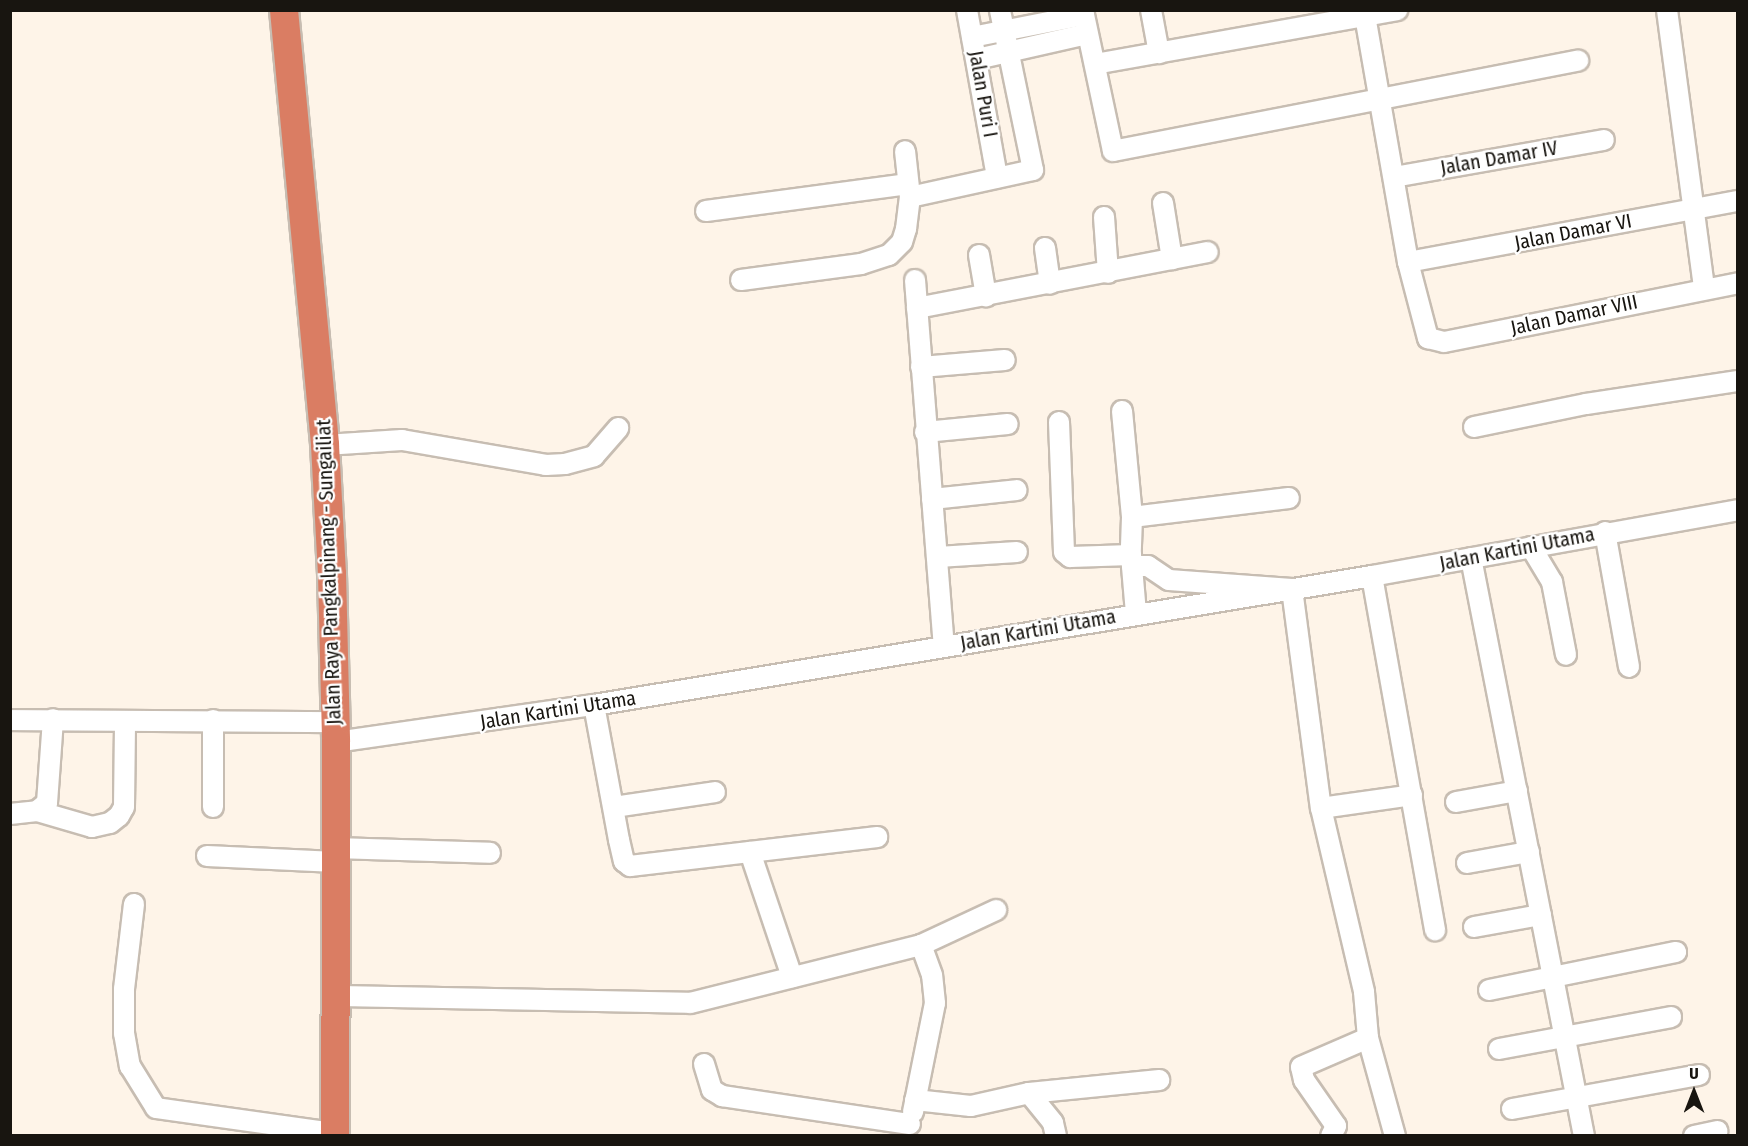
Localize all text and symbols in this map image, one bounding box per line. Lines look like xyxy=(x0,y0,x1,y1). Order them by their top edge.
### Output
street label: Jalan Puri I xyxy=(964,49,1002,139)
street label: Jalan Damar IV xyxy=(1438,136,1560,180)
street label: Jalan Damar VI xyxy=(1512,209,1634,255)
street label: Jalan Damar VIII xyxy=(1508,290,1640,340)
street label: Jalan Raya Pangkalpinang - Sungailiat xyxy=(312,419,346,725)
street label: Jalan Kartini Utama xyxy=(1437,522,1597,576)
street label: Jalan Kartini Utama xyxy=(958,605,1118,655)
street label: Jalan Kartini Utama xyxy=(478,686,638,734)
north arrow xyxy=(1664,1062,1724,1122)
text: U xyxy=(1689,1064,1699,1083)

